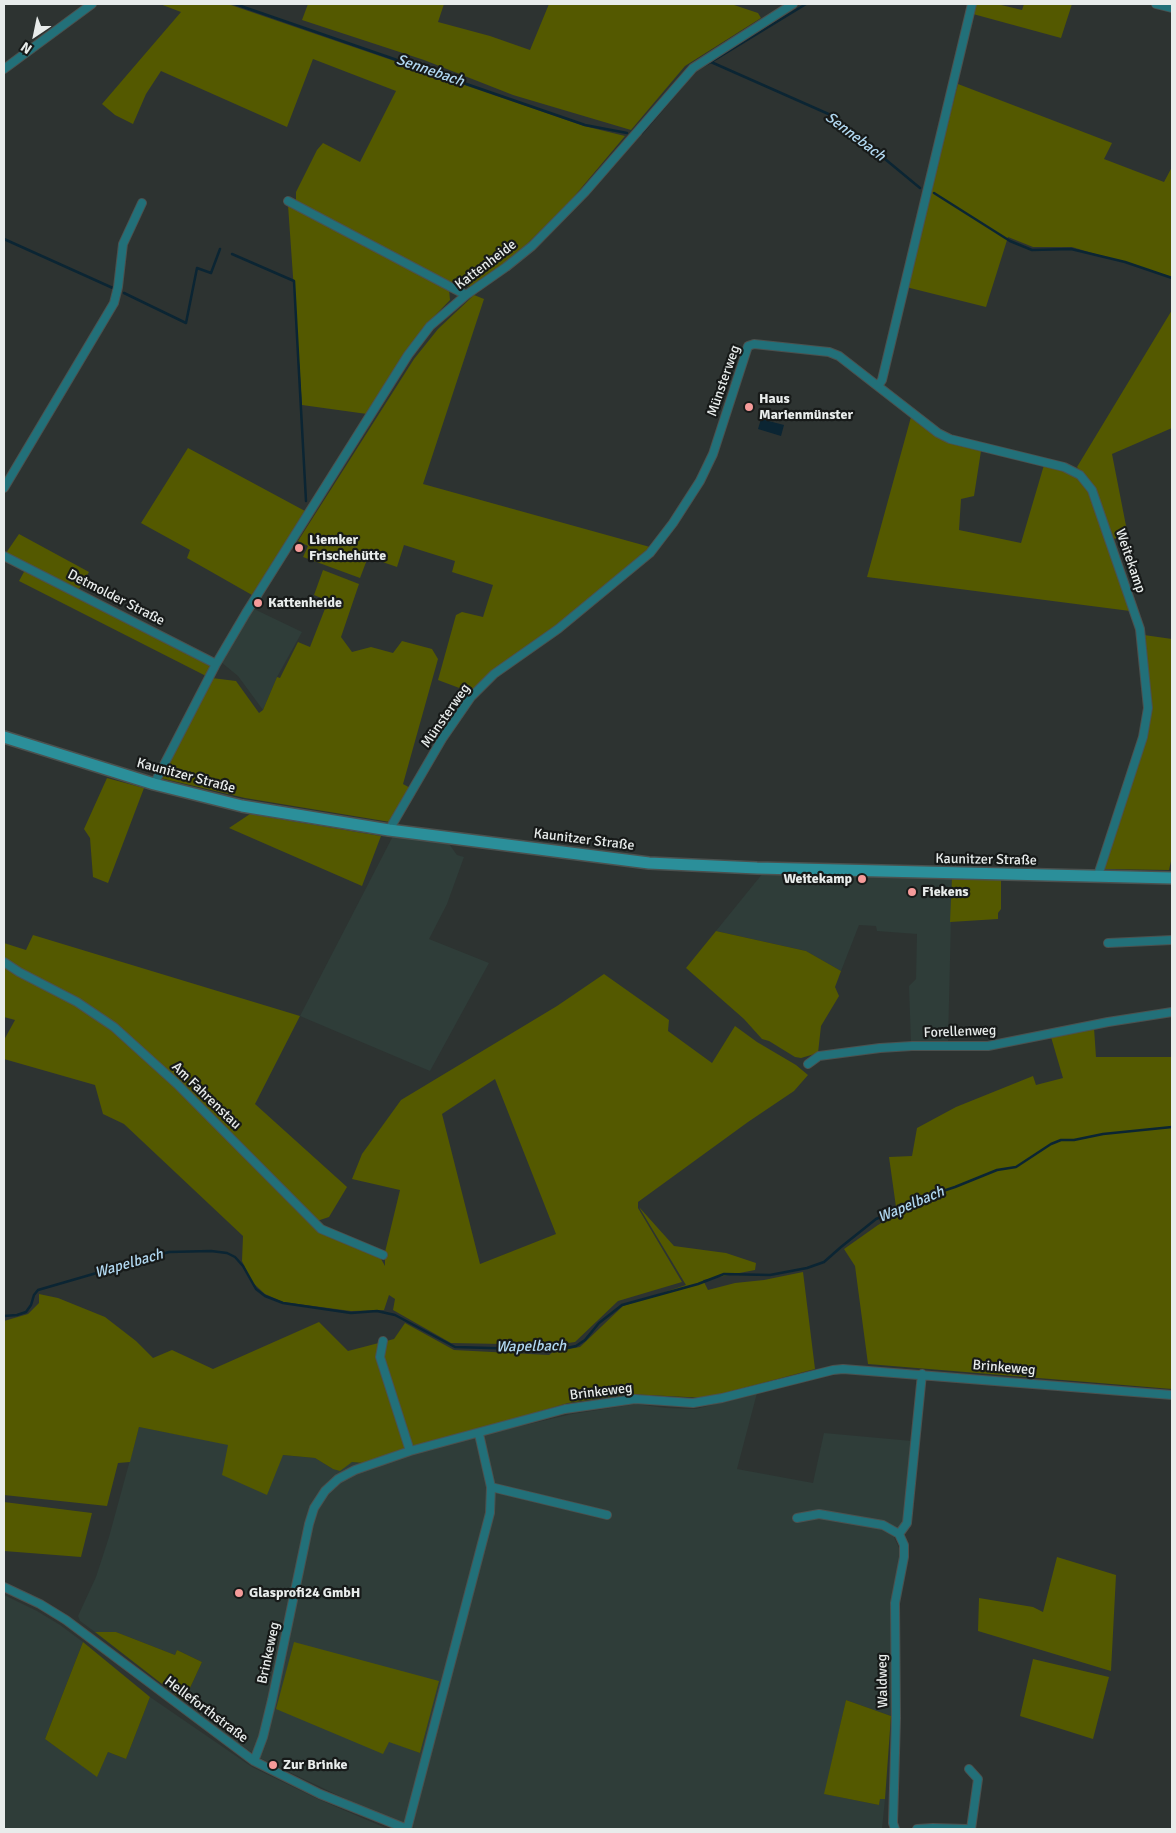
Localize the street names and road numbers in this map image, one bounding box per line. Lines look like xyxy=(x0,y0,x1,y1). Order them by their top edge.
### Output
street label: Kattenheide xyxy=(452,236,520,294)
street label: Münsterweg xyxy=(704,343,744,419)
street label: Weitekamp xyxy=(1111,527,1149,595)
street label: Detmolder Straße xyxy=(65,566,167,630)
street label: Münsterweg xyxy=(418,681,474,751)
street label: Kaunitzer Straße xyxy=(135,755,237,797)
street label: Kaunitzer Straße xyxy=(533,825,635,855)
street label: Kaunitzer Straße xyxy=(935,851,1037,869)
street label: Forellenweg xyxy=(923,1022,997,1042)
street label: Am Fahrenstau xyxy=(168,1059,244,1133)
street label: Brinkeweg xyxy=(972,1357,1036,1379)
street label: Brinkeweg xyxy=(569,1380,633,1404)
street label: Brinkeweg xyxy=(254,1620,284,1686)
street label: Waldweg xyxy=(874,1654,892,1708)
street label: Helleforthstraße xyxy=(161,1673,251,1747)

